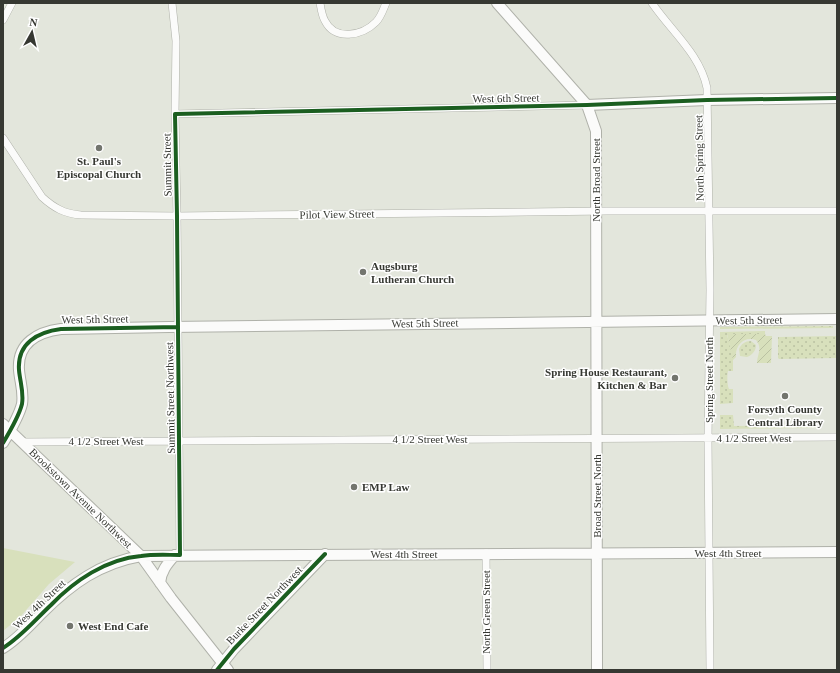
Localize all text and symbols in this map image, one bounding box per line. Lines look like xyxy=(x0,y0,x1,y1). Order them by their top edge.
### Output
north arrow xyxy=(12,12,52,52)
text: N xyxy=(29,16,38,29)
street label: West 6th Street xyxy=(472,91,540,105)
street label: North Spring Street xyxy=(692,115,706,201)
street label: Summit Street xyxy=(160,133,174,197)
street label: North Broad Street xyxy=(590,138,602,222)
marker: St. Paul's Episcopal Church xyxy=(94,143,104,153)
place label: St. Paul's Episcopal Church xyxy=(57,155,141,180)
street label: Pilot View Street xyxy=(299,207,375,221)
place label: Augsburg Lutheran Church xyxy=(371,260,454,285)
marker: Augsburg Lutheran Church xyxy=(358,267,368,277)
street label: West 5th Street xyxy=(61,312,129,326)
street label: West 5th Street xyxy=(715,313,783,327)
street label: West 5th Street xyxy=(391,316,459,330)
street label: Spring Street North xyxy=(703,336,715,423)
street label: Summit Street Northwest xyxy=(163,342,177,454)
place label: Spring House Restaurant, Kitchen & Bar xyxy=(545,366,667,391)
marker: Spring House Restaurant, Kitchen & Bar xyxy=(670,373,680,383)
marker: Forsyth County Central Library xyxy=(780,391,790,401)
place label: Forsyth County Central Library xyxy=(747,403,824,428)
street label: 4 1/2 Street West xyxy=(717,432,792,444)
street label: 4 1/2 Street West xyxy=(393,433,468,445)
street label: 4 1/2 Street West xyxy=(69,435,144,447)
street label: Brookstown Avenue Northwest xyxy=(27,446,135,550)
street label: Broad Street North xyxy=(591,454,603,538)
place label: EMP Law xyxy=(362,481,409,493)
marker: EMP Law xyxy=(349,482,359,492)
street label: West 4th Street xyxy=(695,547,761,559)
street label: West 4th Street xyxy=(371,548,437,560)
street label: Burke Street Northwest xyxy=(224,563,304,647)
street label: North Green Street xyxy=(480,570,492,654)
street label: West 4th Street xyxy=(10,577,68,631)
place label: West End Cafe xyxy=(78,620,148,632)
marker: West End Cafe xyxy=(65,621,75,631)

